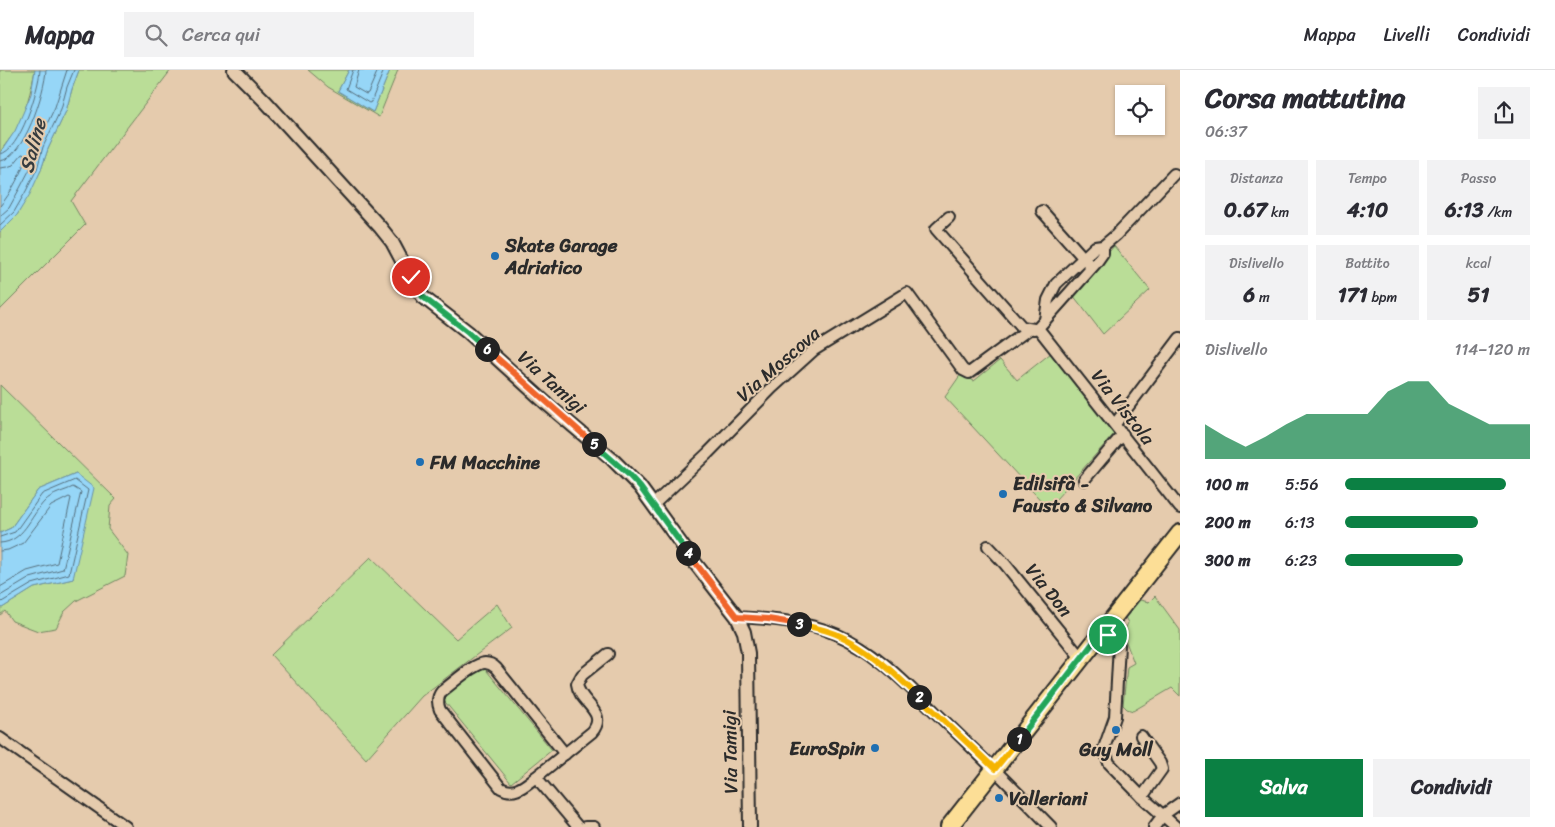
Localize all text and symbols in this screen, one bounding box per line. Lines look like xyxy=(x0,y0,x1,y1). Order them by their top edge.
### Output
search box xyxy=(124,12,474,57)
text: Mappa xyxy=(25,14,94,56)
text: Cerca qui xyxy=(182,18,260,51)
text: Mappa xyxy=(1304,19,1356,51)
text: Livelli xyxy=(1384,19,1430,51)
text: Condividi xyxy=(1458,19,1530,51)
icon: search xyxy=(142,21,170,49)
text: Corsa mattutina xyxy=(1205,73,1405,122)
map controls xyxy=(1115,85,1165,135)
button: locate xyxy=(1115,85,1165,135)
button: share xyxy=(1478,87,1530,139)
water label: Saline xyxy=(9,113,58,177)
text: 06:37 xyxy=(1205,117,1247,146)
text: Distanza xyxy=(1230,166,1283,191)
text: Tempo xyxy=(1348,166,1387,191)
text: Passo xyxy=(1461,166,1496,191)
text: 0.67 xyxy=(1224,191,1267,229)
text: 4:10 xyxy=(1347,191,1388,229)
text: 6:13 xyxy=(1445,191,1484,229)
text: km xyxy=(1267,200,1289,225)
text: /km xyxy=(1484,200,1512,225)
place label: Skate Garage Adriatico xyxy=(504,229,618,284)
marker: Skate Garage Adriatico xyxy=(489,250,501,262)
text: Dislivello xyxy=(1229,251,1284,276)
text: Battito xyxy=(1345,251,1390,276)
text: kcal xyxy=(1466,251,1491,276)
pin xyxy=(390,256,432,298)
icon: check xyxy=(397,263,425,291)
text: 6 xyxy=(1243,276,1255,314)
text: 171 xyxy=(1338,276,1368,314)
text: 51 xyxy=(1468,276,1489,314)
text: m xyxy=(1255,285,1270,310)
text: bpm xyxy=(1368,285,1397,310)
street label: Via Moscova xyxy=(728,317,828,410)
text: Dislivello xyxy=(1205,335,1268,364)
text: 114–120 m xyxy=(1455,335,1530,364)
pin: 6 xyxy=(474,336,500,362)
text: 6 xyxy=(484,337,491,362)
street label: Via Tamigi xyxy=(510,342,595,423)
street label: Via Vistola xyxy=(1083,362,1164,453)
pin: 5 xyxy=(582,432,606,456)
text: 5 xyxy=(590,432,599,457)
place label: FM Macchine xyxy=(429,446,541,479)
marker: FM Macchine xyxy=(414,456,426,468)
place label: Edilsifà - Fausto & Silvano xyxy=(1012,467,1153,522)
text: 100 m xyxy=(1205,470,1249,499)
text: 5:56 xyxy=(1285,470,1318,499)
marker: Edilsifà - Fausto & Silvano xyxy=(997,488,1009,500)
text: 200 m xyxy=(1205,508,1251,537)
text: 6:13 xyxy=(1285,508,1315,537)
pin: 4 xyxy=(676,540,700,566)
text: 4 xyxy=(684,541,693,566)
text: 300 m xyxy=(1205,546,1250,575)
text: 6:23 xyxy=(1285,546,1317,575)
street label: Via Don xyxy=(1017,556,1081,624)
pin: 3 xyxy=(786,612,812,636)
text: 3 xyxy=(796,612,803,637)
pin xyxy=(1087,614,1129,656)
icon: arrive xyxy=(1094,621,1122,649)
pin: 2 xyxy=(906,684,932,710)
text: 2 xyxy=(915,685,924,710)
street label: Via Tamigi xyxy=(713,709,747,794)
marker: Guy Moll xyxy=(1110,724,1122,736)
pin: 1 xyxy=(1006,726,1032,752)
text: 1 xyxy=(1016,727,1023,752)
place label: EuroSpin xyxy=(789,732,866,765)
place label: Guy Moll xyxy=(1078,733,1153,766)
marker: EuroSpin xyxy=(869,742,881,754)
button: Salva xyxy=(1205,759,1363,817)
button: Condividi xyxy=(1373,759,1530,817)
place label: Valleriani xyxy=(1009,782,1089,815)
marker: Valleriani xyxy=(993,792,1005,804)

